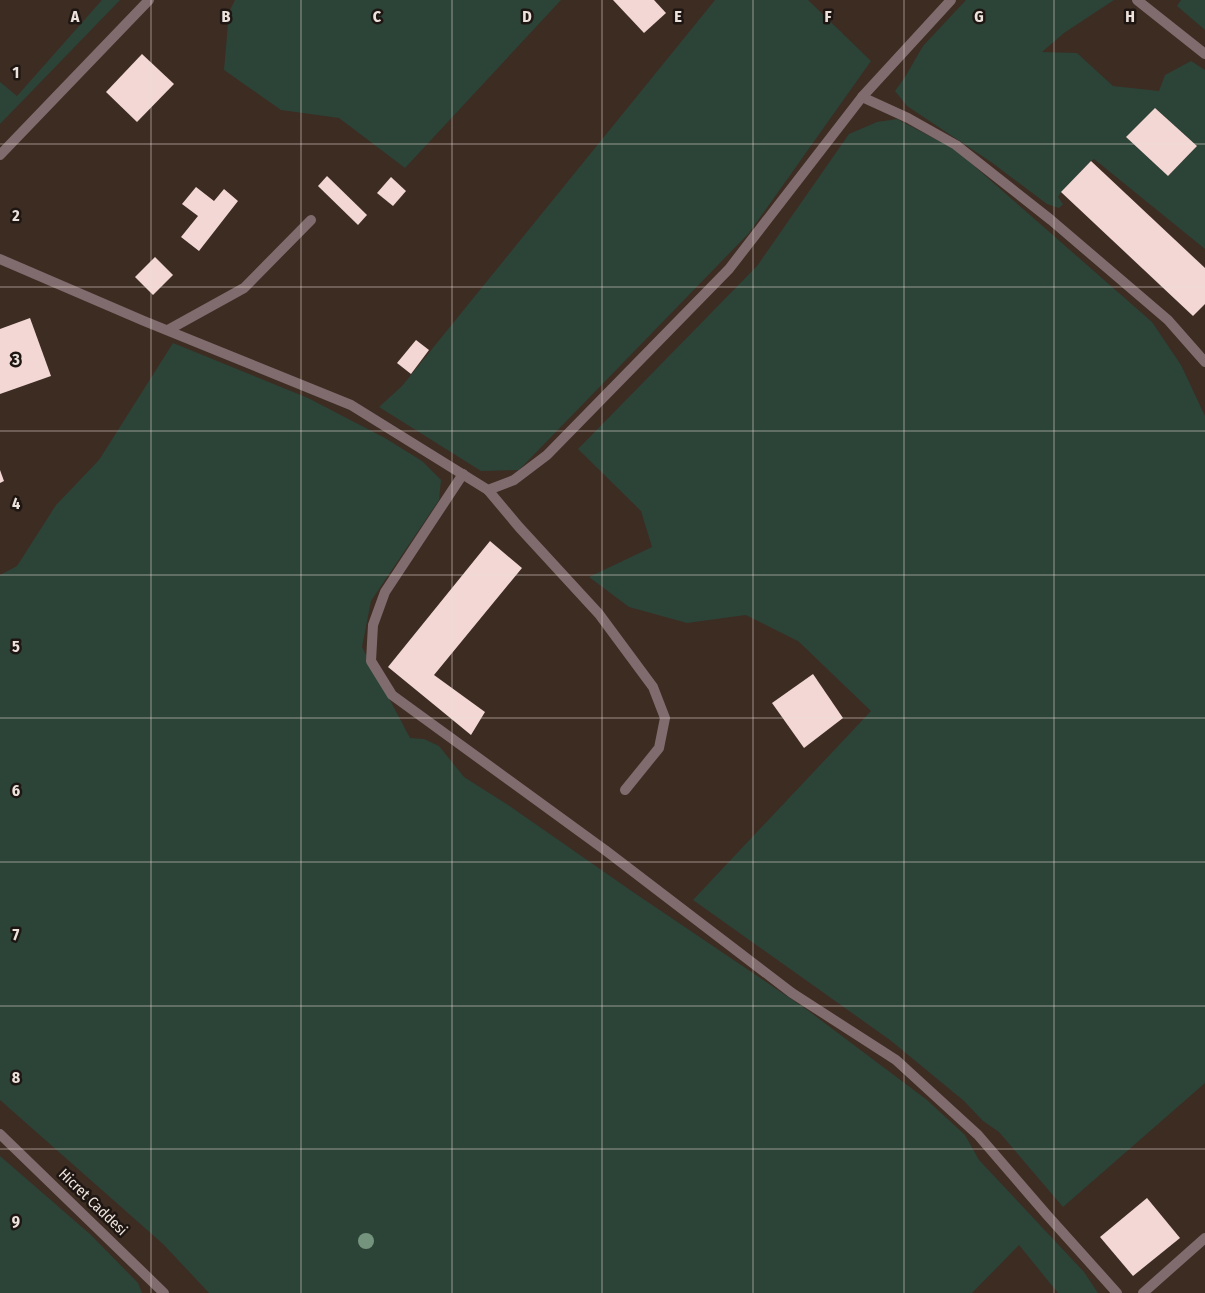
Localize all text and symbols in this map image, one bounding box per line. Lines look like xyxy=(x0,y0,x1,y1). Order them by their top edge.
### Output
text: A xyxy=(70,7,80,26)
text: B xyxy=(222,7,231,26)
text: C xyxy=(373,7,382,26)
text: D xyxy=(522,7,532,26)
text: E xyxy=(674,7,682,26)
text: F xyxy=(824,7,832,26)
text: G xyxy=(974,7,984,26)
text: H xyxy=(1125,7,1135,26)
text: 1 xyxy=(13,63,19,82)
text: 2 xyxy=(11,206,20,225)
text: 3 xyxy=(11,350,20,369)
text: 4 xyxy=(12,494,20,513)
text: 5 xyxy=(12,637,20,656)
text: 6 xyxy=(12,781,20,800)
text: 7 xyxy=(13,925,20,944)
text: 8 xyxy=(12,1068,21,1087)
street label: Hicret Caddesi xyxy=(55,1165,131,1239)
text: 9 xyxy=(12,1212,20,1231)

